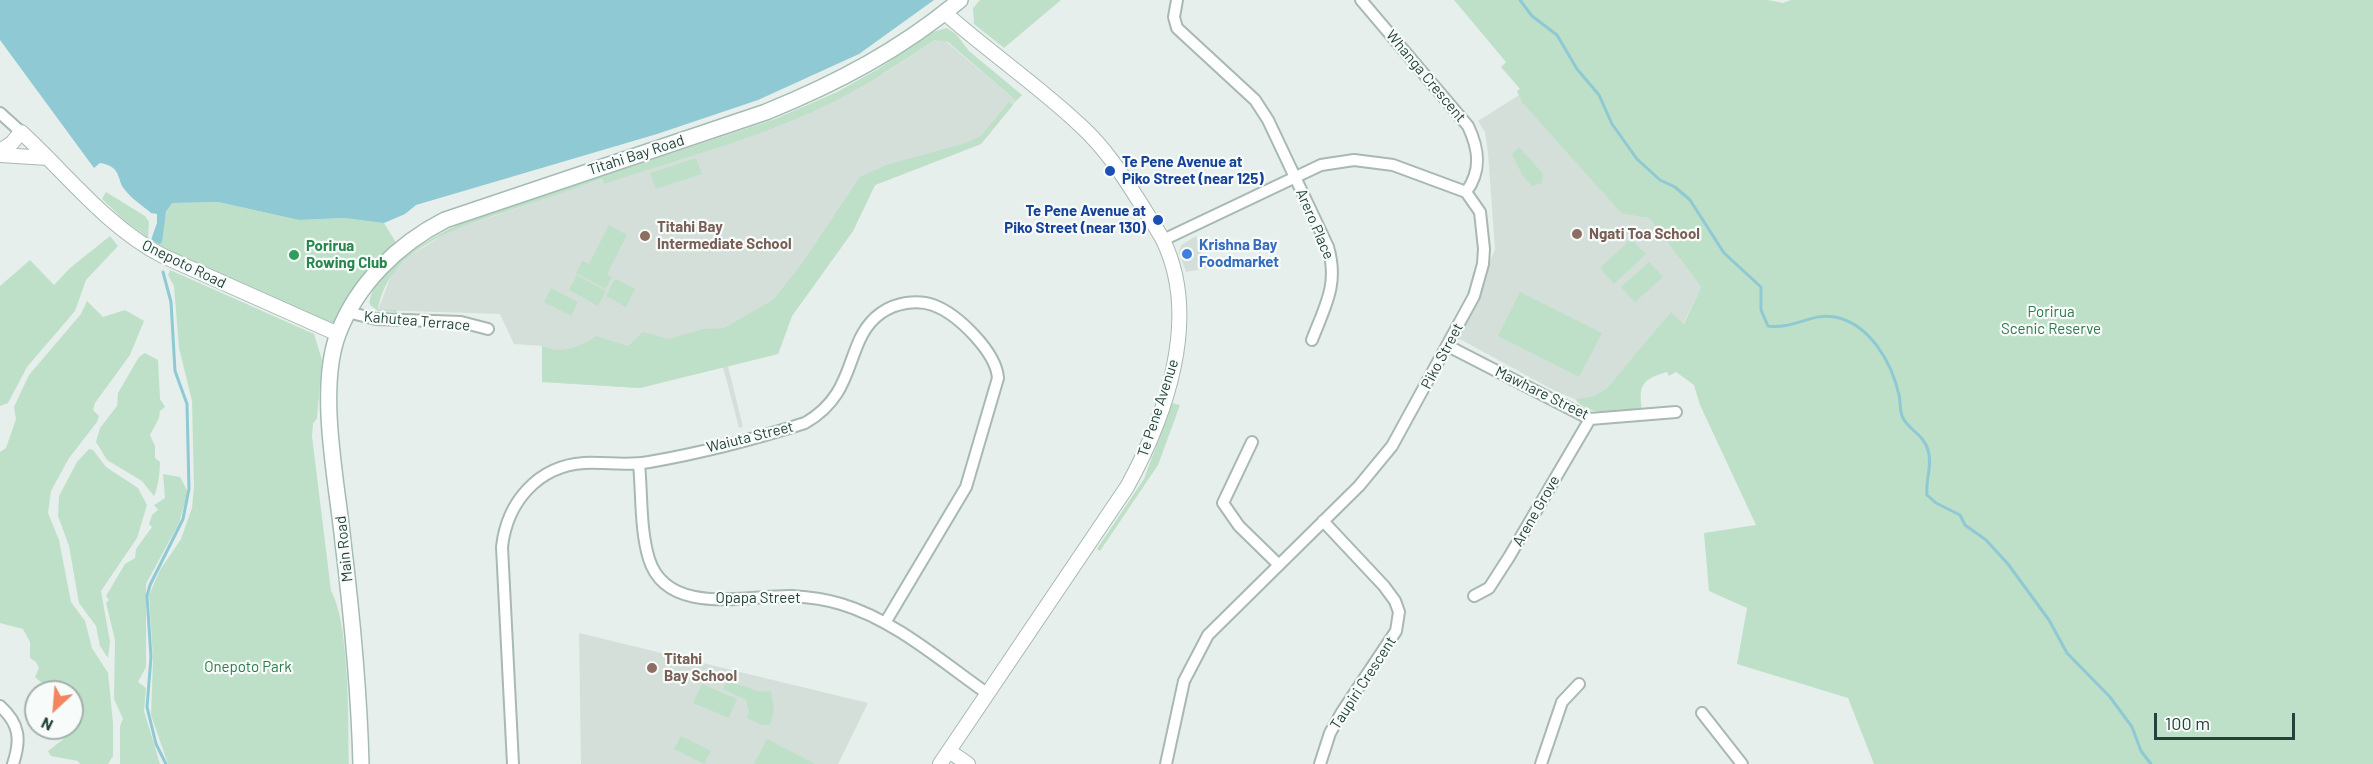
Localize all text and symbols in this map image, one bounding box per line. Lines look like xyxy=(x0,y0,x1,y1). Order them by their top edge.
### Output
street label: Whanga Crescent xyxy=(1382,26,1470,126)
street label: Titahi Bay Road xyxy=(586,131,686,179)
place label: Te Pene Avenue at Piko Street (near 125) xyxy=(1122,153,1264,188)
marker: Te Pene Avenue at Piko Street (near 125) xyxy=(1103,164,1117,178)
street label: Arero Place xyxy=(1292,186,1338,262)
place label: Te Pene Avenue at Piko Street (near 130) xyxy=(1004,202,1146,237)
marker: Te Pene Avenue at Piko Street (near 130) xyxy=(1151,213,1165,227)
place label: Titahi Bay Intermediate School xyxy=(657,218,792,253)
place label: Ngati Toa School xyxy=(1589,225,1700,243)
marker: Ngati Toa School xyxy=(1570,227,1584,241)
marker: Titahi Bay Intermediate School xyxy=(638,229,652,243)
street label: Onepoto Road xyxy=(139,236,229,292)
place label: Krishna Bay Foodmarket xyxy=(1199,236,1279,271)
place label: Porirua Rowing Club xyxy=(306,237,388,272)
marker: Krishna Bay Foodmarket xyxy=(1180,247,1194,261)
marker: Porirua Rowing Club xyxy=(287,248,301,262)
park label: Porirua Scenic Reserve xyxy=(2001,303,2101,338)
street label: Kahutea Terrace xyxy=(363,307,471,335)
street label: Piko Street xyxy=(1417,320,1467,392)
street label: Te Pene Avenue xyxy=(1134,357,1182,459)
street label: Mawhare Street xyxy=(1492,363,1592,423)
street label: Waiuta Street xyxy=(705,417,795,457)
street label: Arene Grove xyxy=(1509,472,1563,550)
street label: Main Road xyxy=(332,515,356,583)
street label: Opapa Street xyxy=(715,589,801,607)
street label: Taupiri Crescent xyxy=(1326,633,1400,733)
place label: Titahi Bay School xyxy=(664,650,737,685)
park label: Onepoto Park xyxy=(204,658,292,676)
marker: Titahi Bay School xyxy=(645,661,659,675)
north arrow xyxy=(24,680,84,740)
scale bar xyxy=(2157,701,2298,739)
text: 100 m xyxy=(2165,712,2210,734)
text: N xyxy=(38,714,56,736)

